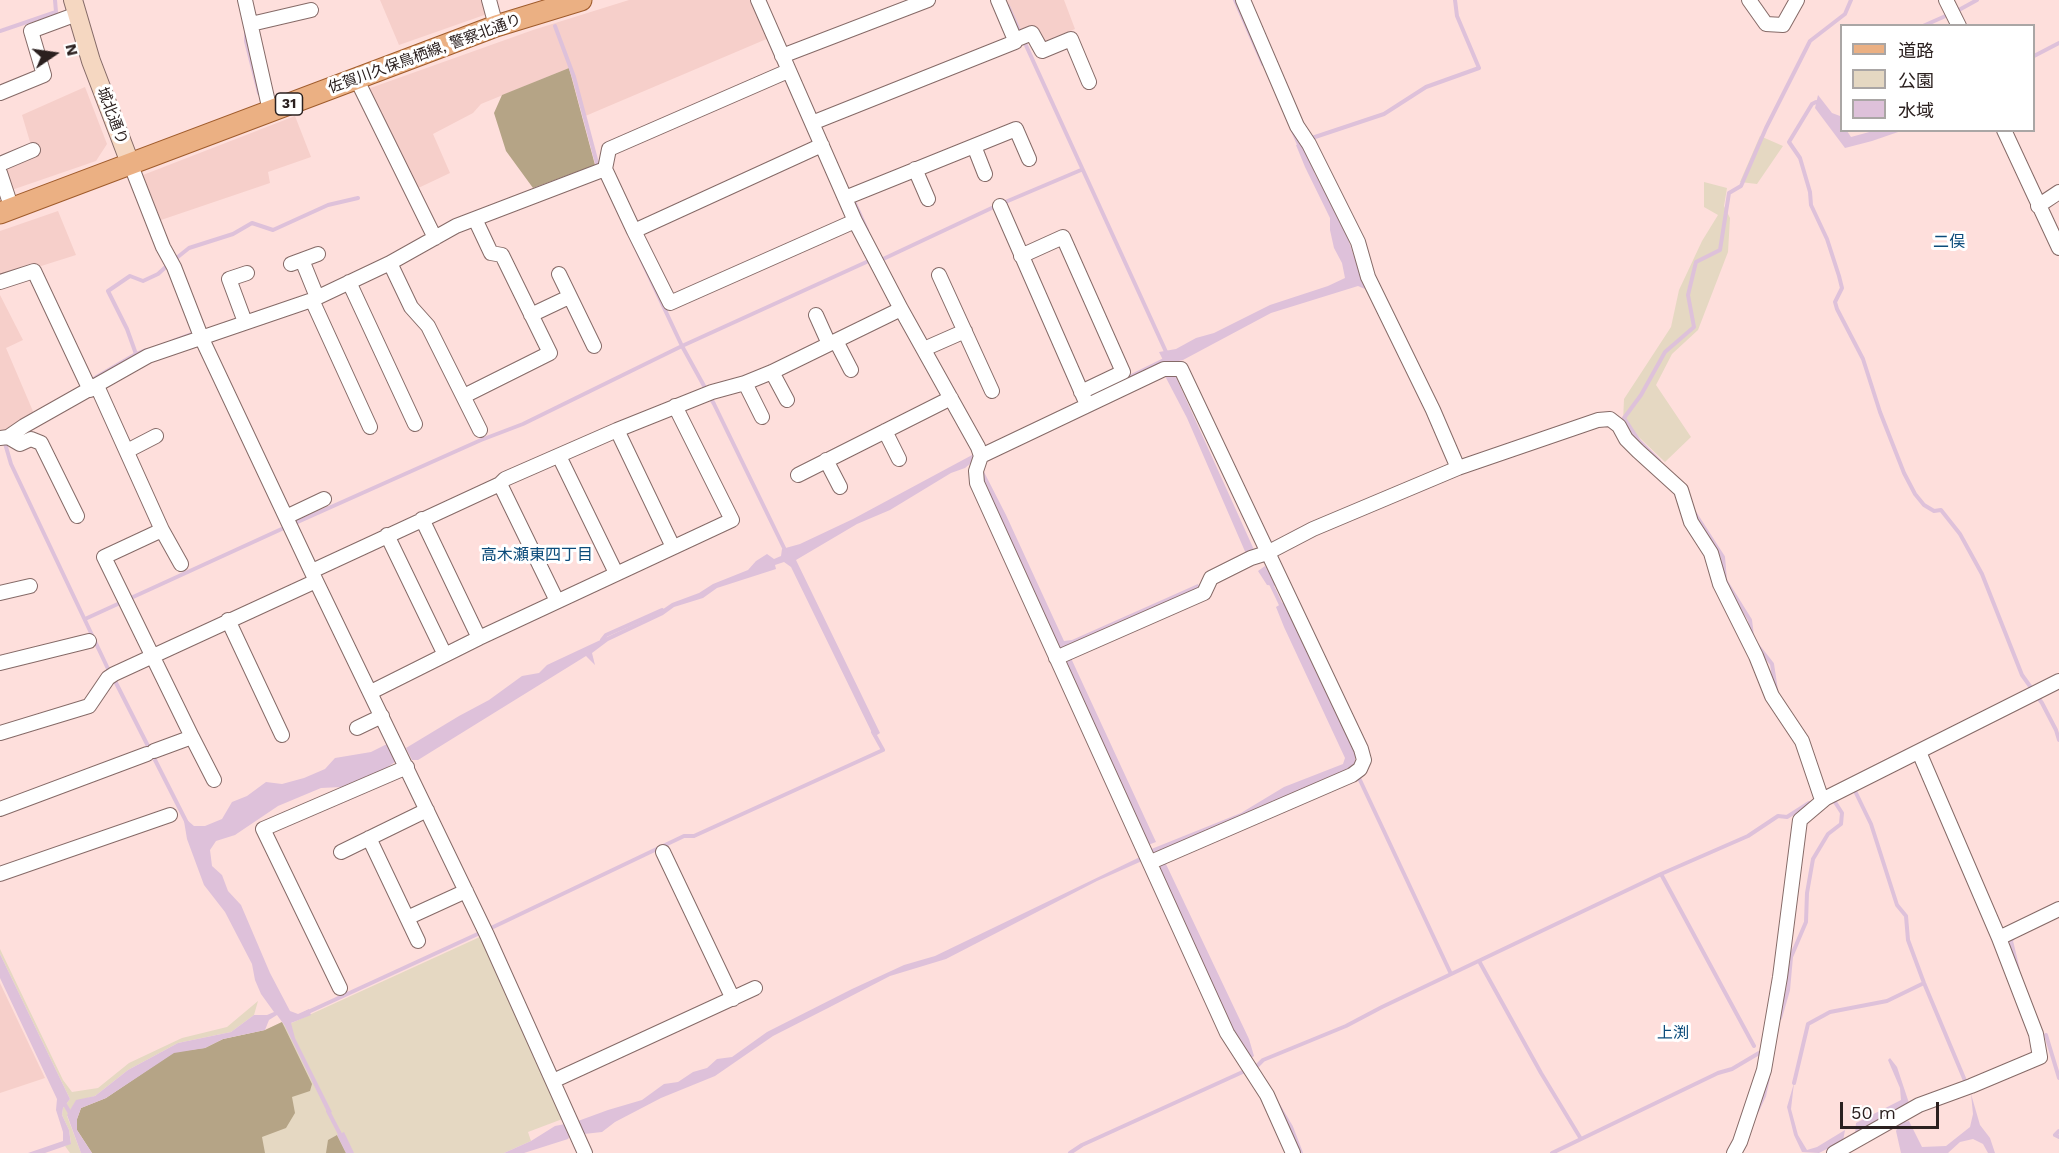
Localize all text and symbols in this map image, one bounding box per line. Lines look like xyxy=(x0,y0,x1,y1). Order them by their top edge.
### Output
street label: 佐賀川久保鳥栖線, 警察北通り xyxy=(326,11,524,97)
north arrow xyxy=(24,24,84,84)
legend xyxy=(1840,24,2035,132)
text: 道路 xyxy=(1898,40,1934,61)
text: N xyxy=(61,42,83,58)
text: 公園 xyxy=(1898,70,1934,91)
street label: 城北通り xyxy=(93,85,131,147)
road number: 31 xyxy=(276,93,302,115)
text: 水域 xyxy=(1898,100,1934,121)
district label: 二俣 xyxy=(1933,232,1965,252)
district label: 高木瀬東四丁目 xyxy=(481,545,593,565)
district label: 上渕 xyxy=(1657,1023,1689,1043)
scale bar xyxy=(1843,1090,1942,1128)
text: 50 m xyxy=(1851,1102,1896,1123)

